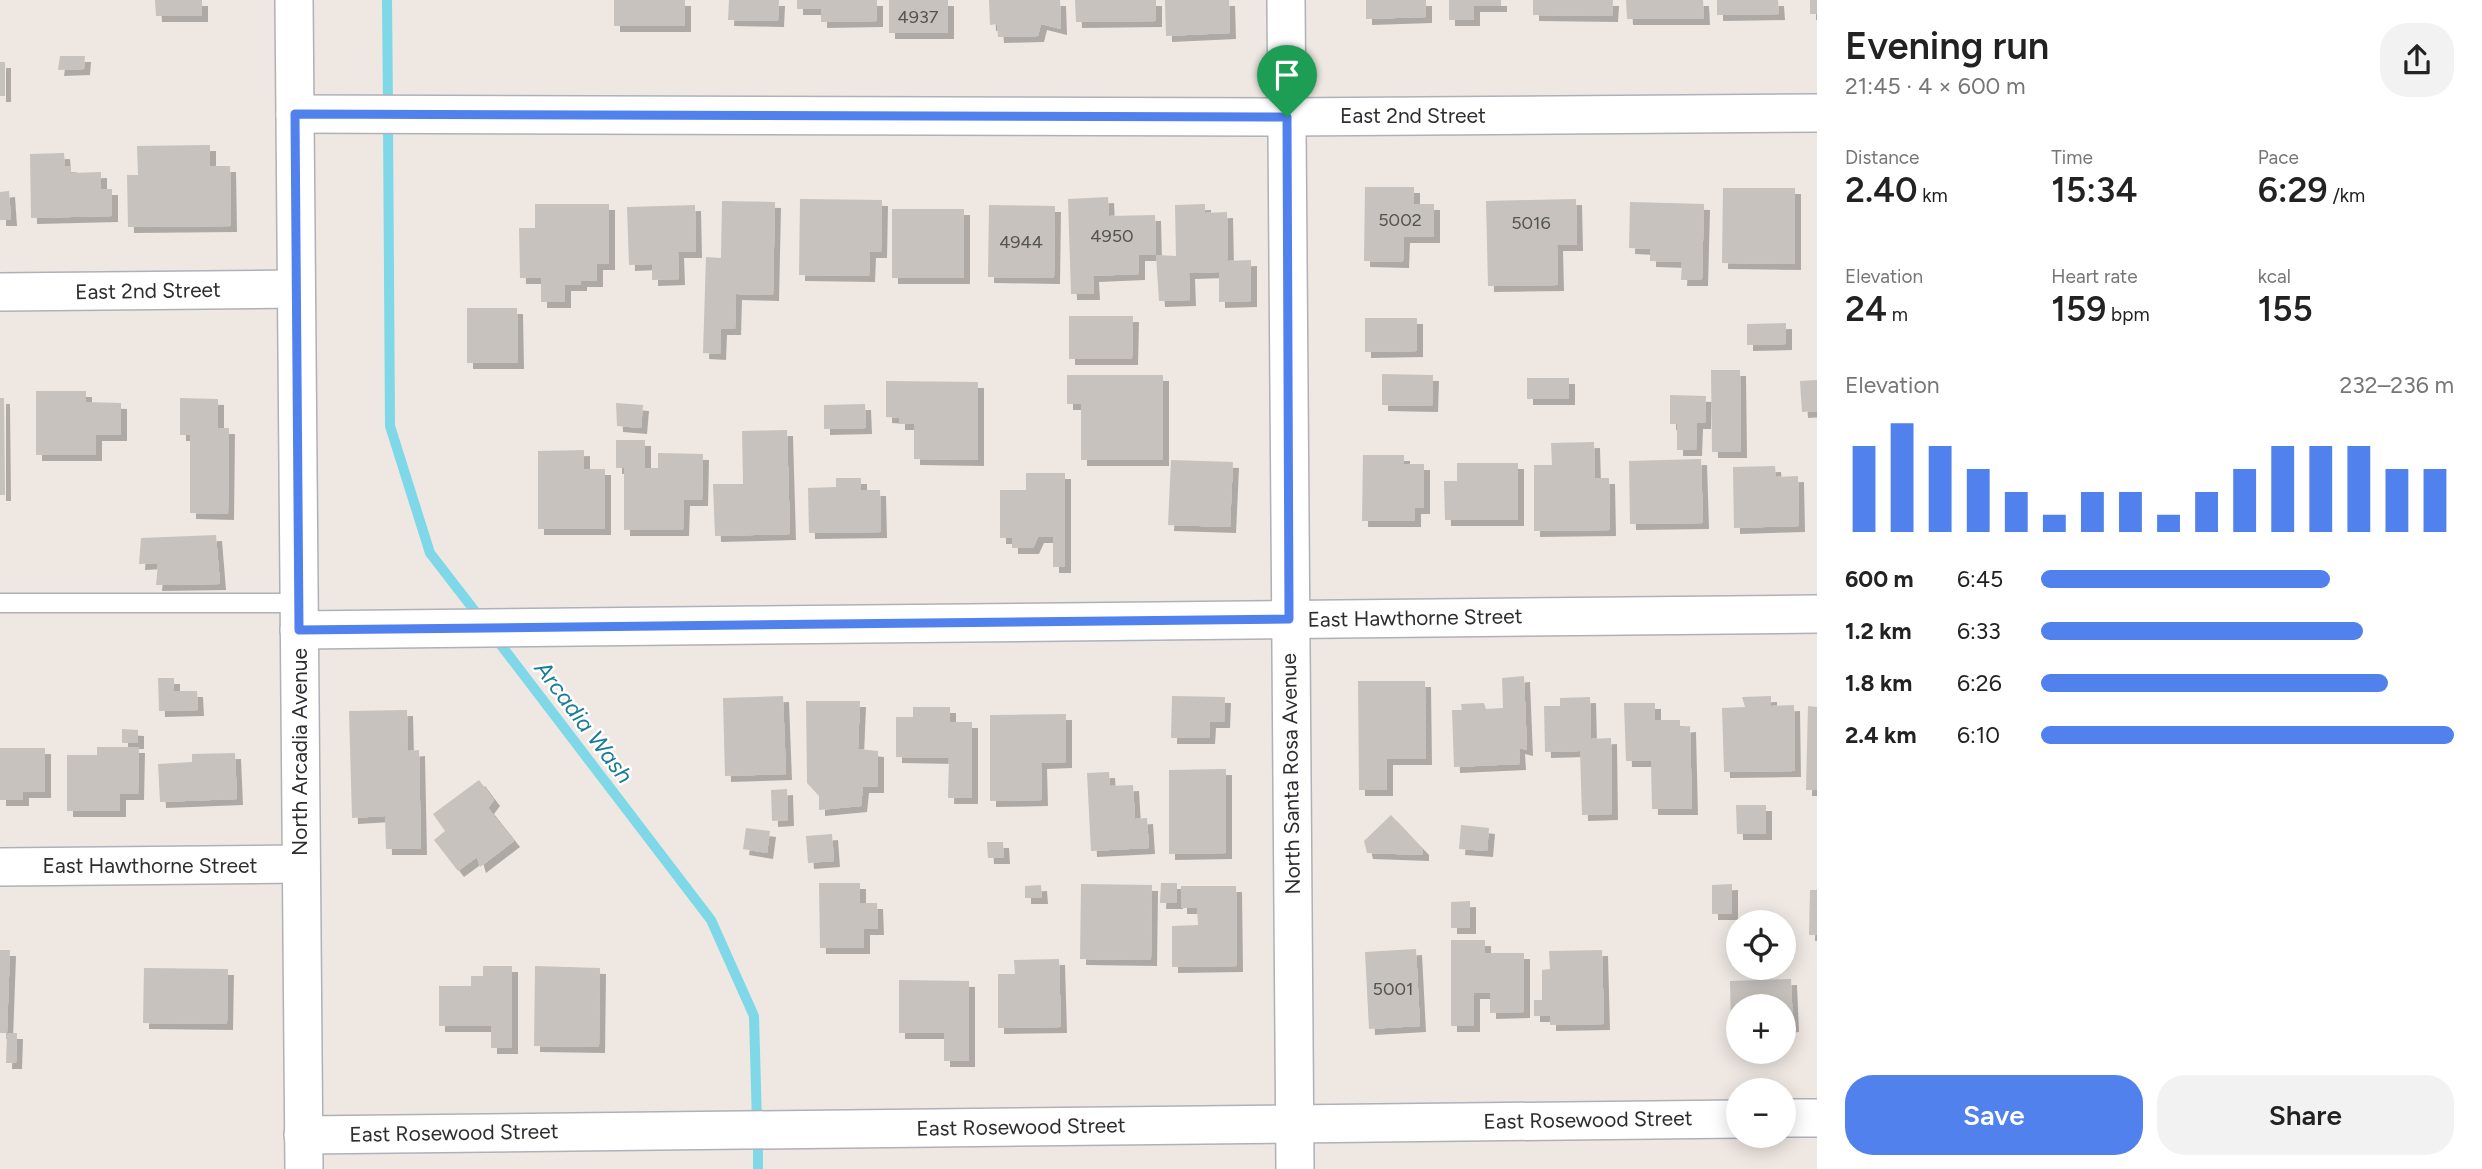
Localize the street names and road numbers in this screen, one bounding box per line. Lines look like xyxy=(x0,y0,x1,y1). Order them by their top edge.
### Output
street label: East 2nd Street xyxy=(1340,103,1486,128)
street label: East 2nd Street xyxy=(75,277,221,304)
street label: East Hawthorne Street xyxy=(1307,603,1523,632)
street label: North Arcadia Avenue xyxy=(287,648,312,856)
street label: North Santa Rosa Avenue xyxy=(1276,653,1305,895)
street label: East Hawthorne Street xyxy=(43,853,258,878)
street label: East Rosewood Street xyxy=(1483,1105,1693,1134)
street label: East Rosewood Street xyxy=(916,1112,1126,1141)
street label: East Rosewood Street xyxy=(349,1118,559,1147)

